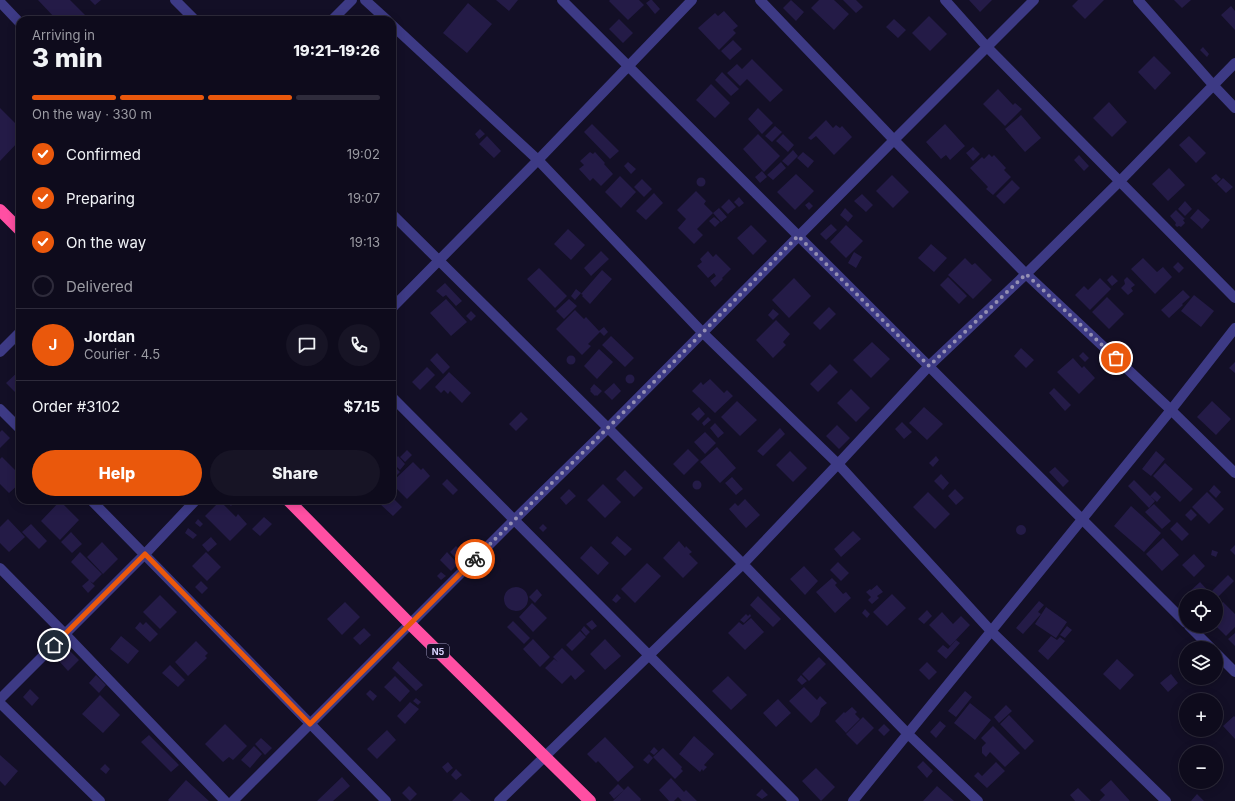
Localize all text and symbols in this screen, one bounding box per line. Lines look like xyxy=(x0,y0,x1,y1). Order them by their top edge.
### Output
text: Arriving in xyxy=(32,27,95,43)
text: 19:21–19:26 xyxy=(293,41,380,60)
text: 3 min xyxy=(32,42,103,73)
text: On the way · 330 m xyxy=(32,106,152,122)
icon: check xyxy=(32,143,54,165)
text: Confirmed xyxy=(66,145,141,164)
text: 19:02 xyxy=(347,146,380,162)
icon: check xyxy=(32,187,54,209)
text: Preparing xyxy=(66,189,135,208)
text: 19:07 xyxy=(348,190,380,206)
icon: check xyxy=(32,231,54,253)
text: On the way xyxy=(66,233,146,252)
text: 19:13 xyxy=(350,234,380,250)
text: Delivered xyxy=(66,277,133,296)
button: chat xyxy=(286,324,328,366)
button: phone xyxy=(338,324,380,366)
text: Jordan xyxy=(84,327,135,346)
text: J xyxy=(49,335,57,354)
pin xyxy=(1099,341,1133,375)
text: Courier · 4.5 xyxy=(84,346,160,362)
icon: bag xyxy=(1105,347,1127,369)
text: Order #3102 xyxy=(32,397,120,416)
text: $7.15 xyxy=(344,397,380,416)
button: Help xyxy=(32,450,202,496)
button: Share xyxy=(210,450,380,496)
courier xyxy=(455,539,495,579)
icon: bike xyxy=(464,548,486,570)
map controls xyxy=(1179,589,1223,789)
button: locate xyxy=(1179,589,1223,633)
pin xyxy=(37,628,71,662)
icon: home xyxy=(43,634,65,656)
button: layers xyxy=(1179,641,1223,685)
road number: N5 xyxy=(427,644,449,658)
button: + xyxy=(1179,693,1223,737)
button: − xyxy=(1179,745,1223,789)

